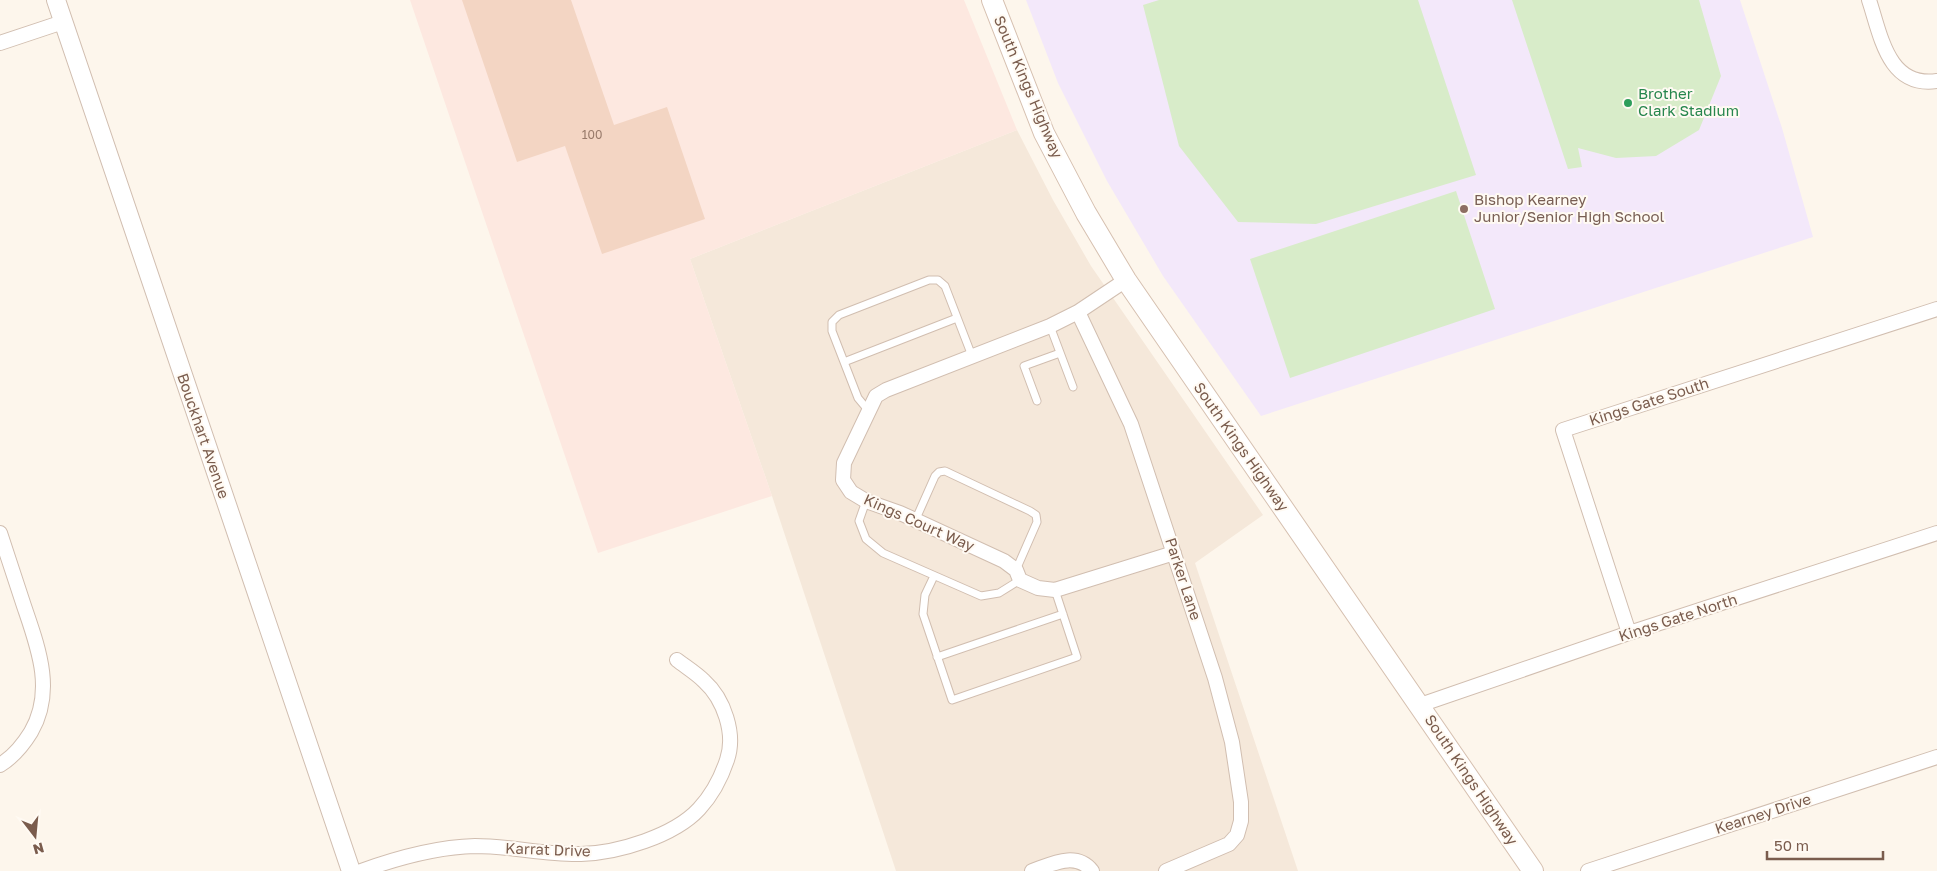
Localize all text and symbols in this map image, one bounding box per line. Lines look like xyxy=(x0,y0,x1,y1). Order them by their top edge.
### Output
street label: South Kings Highway xyxy=(991,13,1067,161)
place label: Brother Clark Stadium xyxy=(1638,84,1739,119)
marker: Brother Clark Stadium xyxy=(1622,97,1634,109)
house number: 100 xyxy=(582,127,602,142)
place label: Bishop Kearney Junior/Senior High School xyxy=(1474,190,1664,225)
marker: Bishop Kearney Junior/Senior High School xyxy=(1458,203,1470,215)
street label: Bouckhart Avenue xyxy=(174,371,234,501)
street label: Kings Gate South xyxy=(1587,373,1711,429)
street label: South Kings Highway xyxy=(1190,378,1294,515)
street label: Kings Court Way xyxy=(861,490,978,555)
street label: Parker Lane xyxy=(1162,535,1206,622)
street label: Kings Gate North xyxy=(1616,589,1739,645)
street label: South Kings Highway xyxy=(1421,711,1522,849)
street label: Kearney Drive xyxy=(1712,789,1813,837)
north arrow xyxy=(10,811,60,861)
scale bar xyxy=(1767,828,1883,860)
text: 50 m xyxy=(1774,836,1809,854)
text: N xyxy=(31,839,46,859)
street label: Karrat Drive xyxy=(505,839,591,859)

